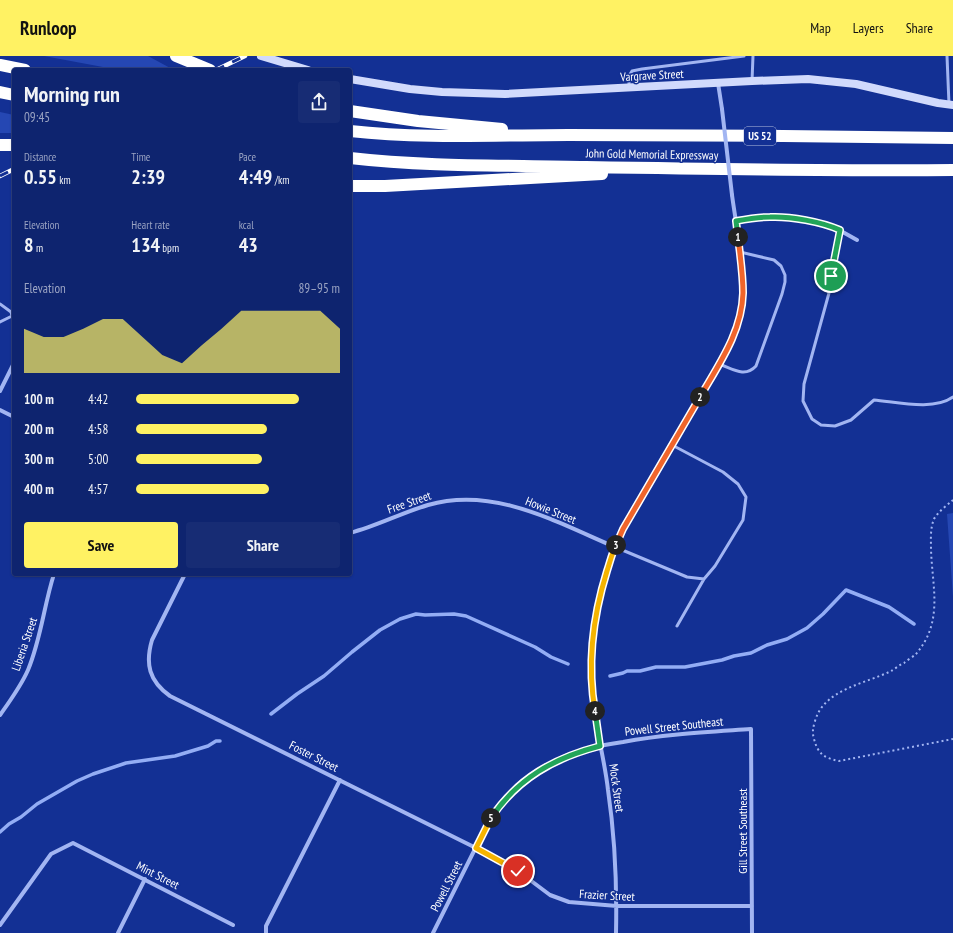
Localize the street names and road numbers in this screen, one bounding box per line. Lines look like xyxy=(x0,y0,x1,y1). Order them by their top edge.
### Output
street label: Vargrave Street xyxy=(619,66,685,84)
road number: US 52 xyxy=(744,127,776,145)
street label: John Gold Memorial Expressway xyxy=(585,145,719,163)
street label: Free Street xyxy=(385,487,434,516)
street label: Howie Street xyxy=(523,493,579,527)
street label: Liberia Street xyxy=(8,615,40,673)
street label: Powell Street Southeast xyxy=(624,713,725,739)
street label: Foster Street xyxy=(287,737,342,775)
street label: Mock Street xyxy=(606,763,628,814)
street label: Gill Street Southeast xyxy=(735,788,750,874)
street label: Powell Street xyxy=(427,857,465,914)
street label: Mint Street xyxy=(134,858,183,892)
street label: Frazier Street xyxy=(579,886,636,904)

